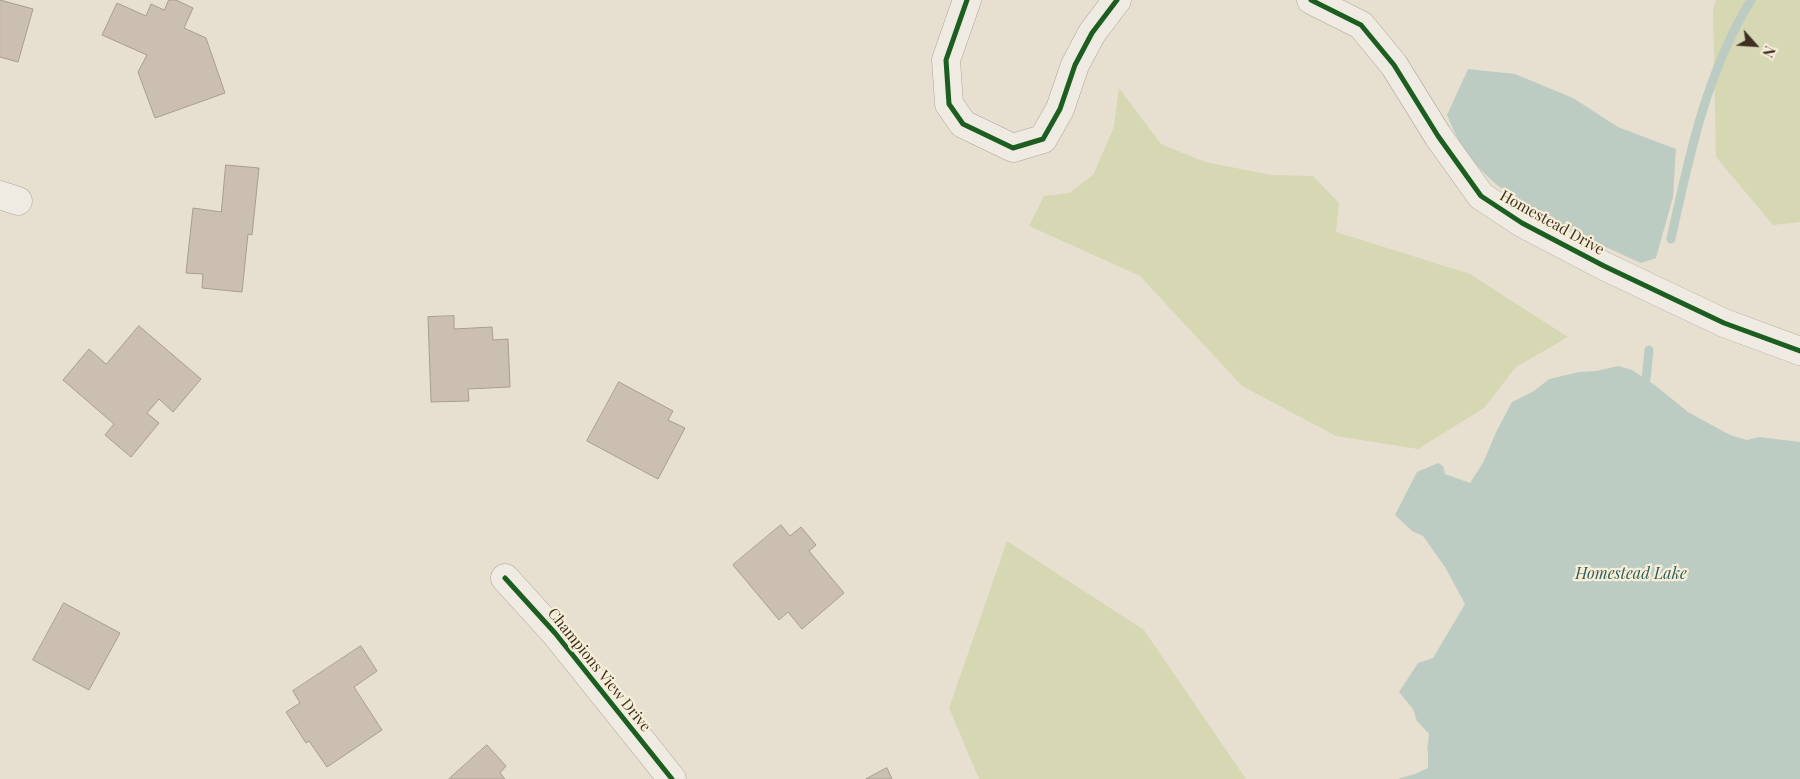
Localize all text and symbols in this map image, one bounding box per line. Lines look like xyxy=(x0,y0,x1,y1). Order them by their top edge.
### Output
north arrow xyxy=(1730,20,1780,70)
text: N xyxy=(1758,43,1780,60)
street label: Homestead Drive xyxy=(1497,187,1607,259)
water label: Homestead Lake xyxy=(1575,564,1687,584)
street label: Champions View Drive xyxy=(544,605,654,735)

